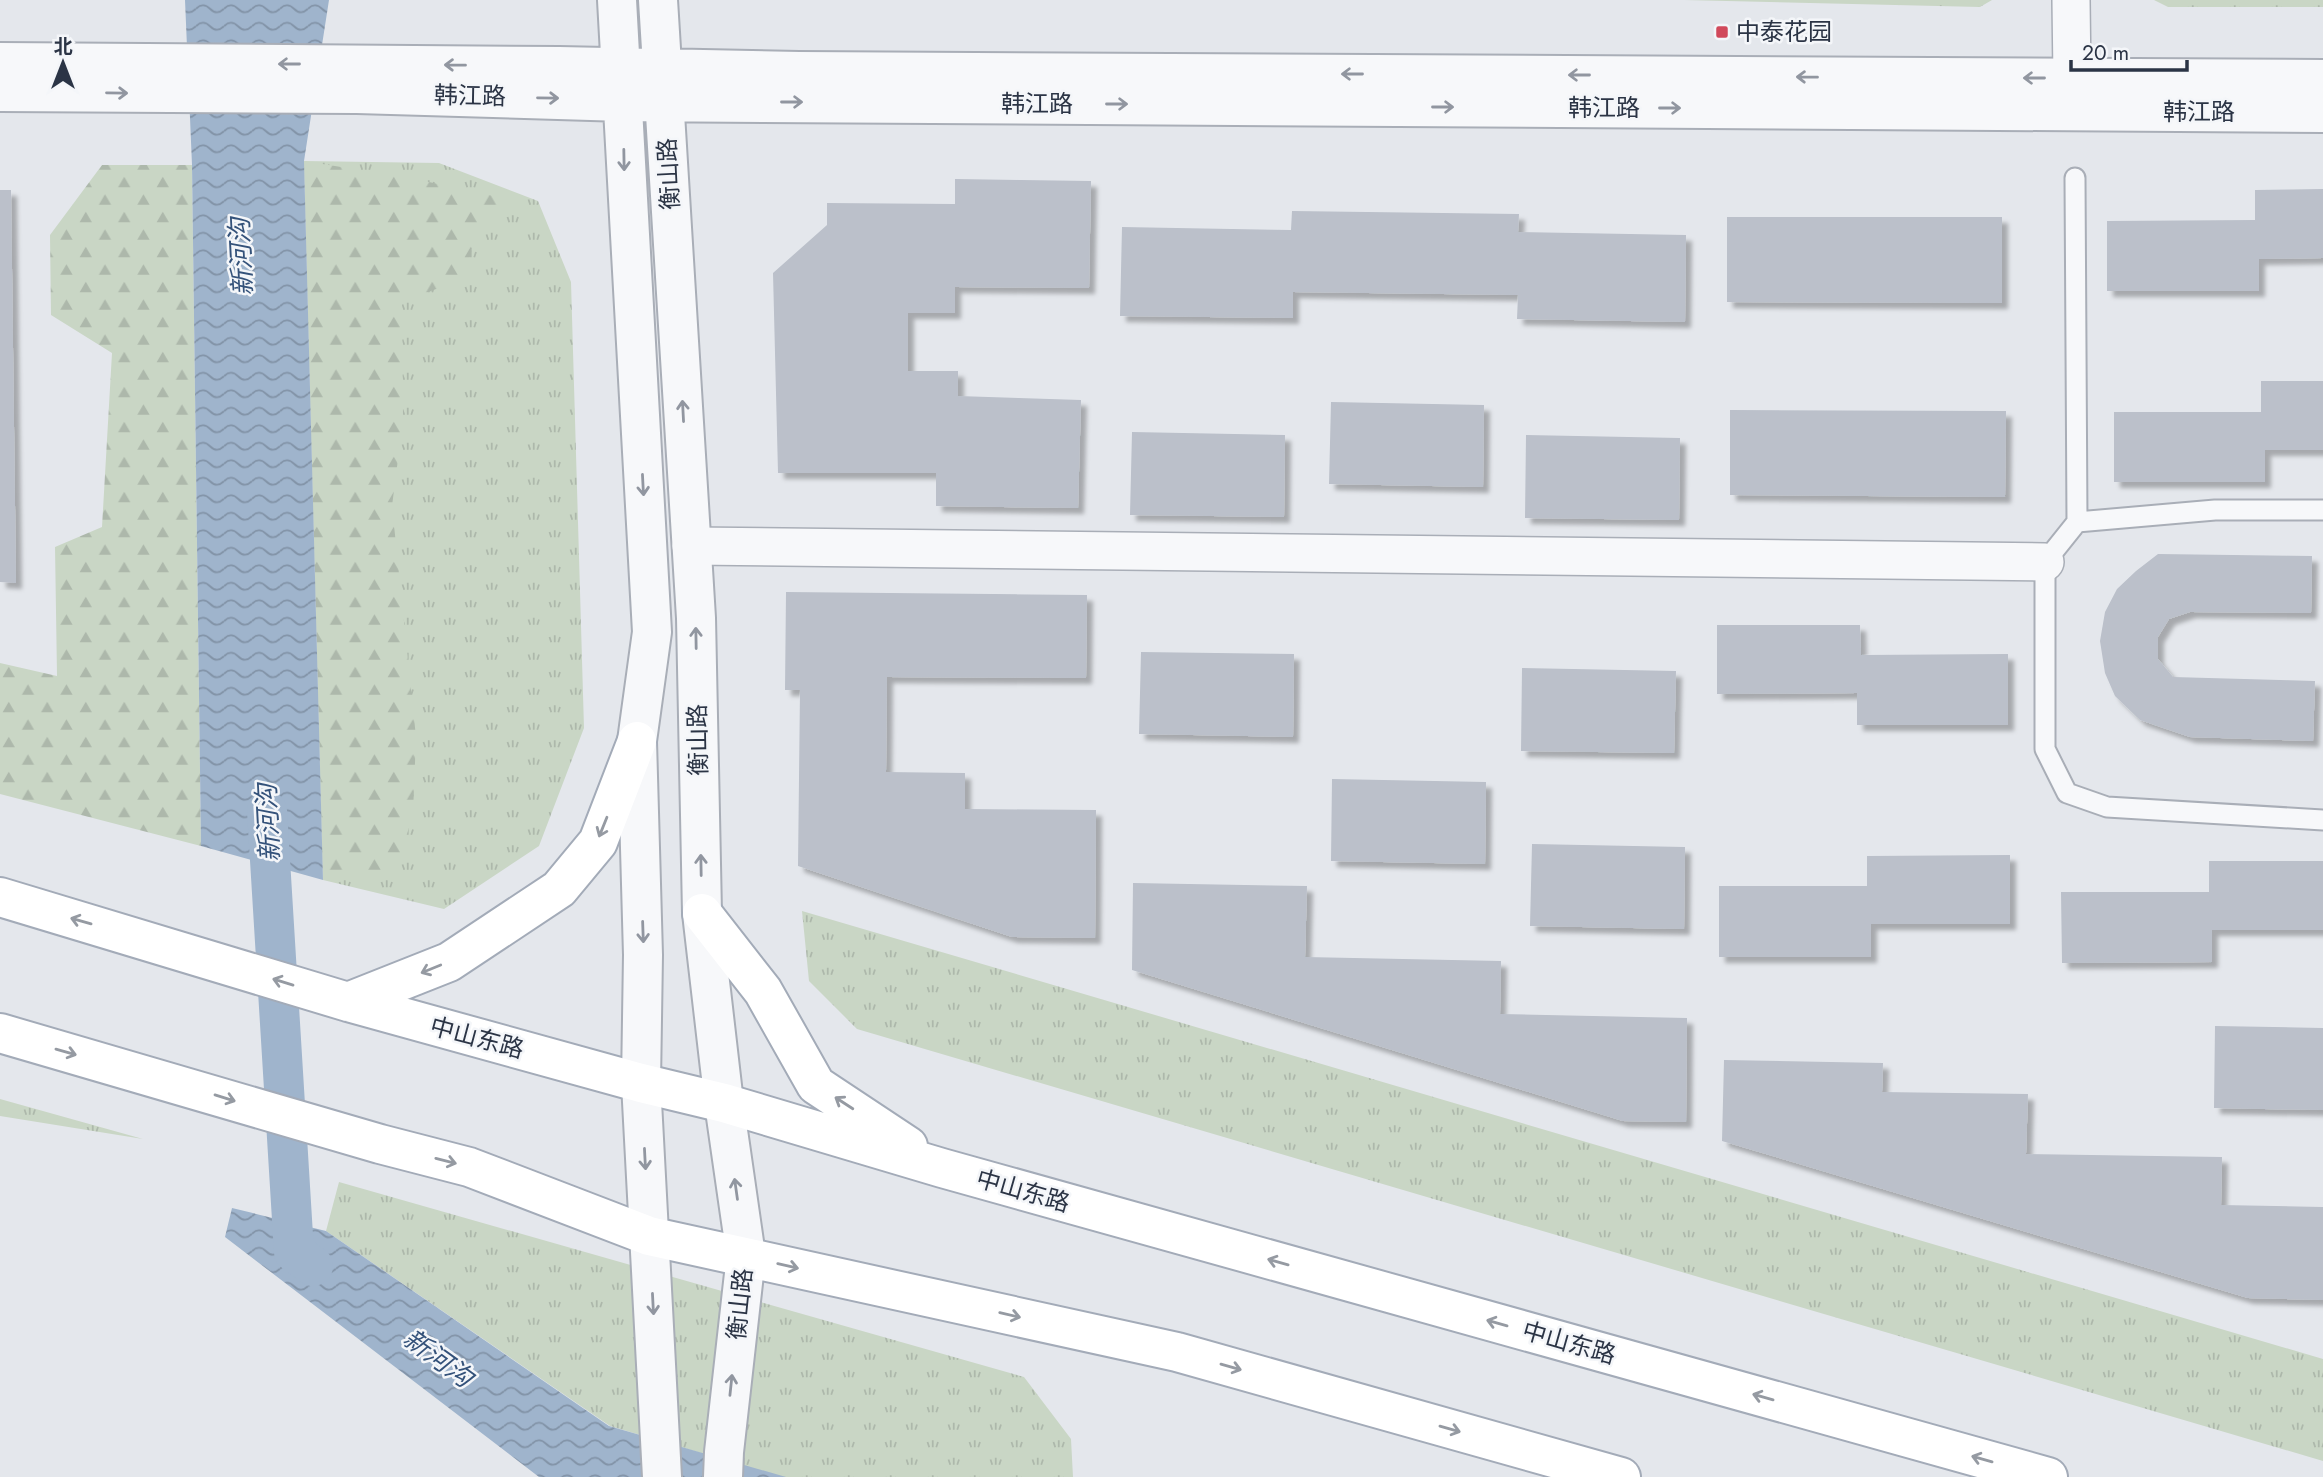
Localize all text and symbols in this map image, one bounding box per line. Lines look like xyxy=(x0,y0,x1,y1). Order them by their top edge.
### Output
place label: 中泰花园 xyxy=(1736,14,1832,49)
marker: 中泰花园 xyxy=(1714,24,1730,40)
north arrow xyxy=(28,28,98,98)
scale bar xyxy=(2071,28,2186,72)
text: 北 xyxy=(53,33,73,60)
text: 20 m xyxy=(2082,38,2129,68)
one-way arrow xyxy=(278,57,301,71)
one-way arrow xyxy=(443,58,466,72)
one-way arrow xyxy=(1341,67,1364,81)
one-way arrow xyxy=(1568,68,1591,82)
one-way arrow xyxy=(1796,70,1819,84)
one-way arrow xyxy=(2023,71,2046,85)
street label: 韩江路 xyxy=(434,77,506,114)
street label: 韩江路 xyxy=(1001,86,1073,121)
one-way arrow xyxy=(105,87,128,100)
street label: 韩江路 xyxy=(1568,90,1640,125)
one-way arrow xyxy=(536,91,559,105)
street label: 韩江路 xyxy=(2163,94,2235,129)
one-way arrow xyxy=(780,95,803,109)
one-way arrow xyxy=(1106,98,1129,111)
one-way arrow xyxy=(1431,100,1454,114)
one-way arrow xyxy=(1659,102,1682,115)
street label: 衡山路 xyxy=(649,137,688,211)
one-way arrow xyxy=(618,148,631,171)
water label: 新河沟 xyxy=(220,214,262,297)
one-way arrow xyxy=(676,400,689,422)
one-way arrow xyxy=(637,473,650,496)
one-way arrow xyxy=(689,627,703,650)
street label: 衡山路 xyxy=(679,704,716,776)
water label: 新河沟 xyxy=(247,780,289,863)
one-way arrow xyxy=(596,816,609,838)
one-way arrow xyxy=(694,854,708,877)
one-way arrow xyxy=(70,914,92,927)
one-way arrow xyxy=(636,920,649,943)
one-way arrow xyxy=(421,963,443,976)
one-way arrow xyxy=(272,975,294,988)
street label: 中山东路 xyxy=(426,1008,528,1067)
one-way arrow xyxy=(54,1046,76,1059)
one-way arrow xyxy=(214,1092,236,1105)
one-way arrow xyxy=(835,1096,854,1111)
one-way arrow xyxy=(639,1147,652,1170)
one-way arrow xyxy=(435,1155,457,1168)
street label: 中山东路 xyxy=(972,1160,1074,1221)
one-way arrow xyxy=(729,1178,742,1201)
one-way arrow xyxy=(1267,1255,1289,1268)
one-way arrow xyxy=(776,1259,799,1273)
street label: 衡山路 xyxy=(718,1266,761,1342)
one-way arrow xyxy=(647,1293,660,1316)
one-way arrow xyxy=(998,1309,1021,1322)
street label: 中山东路 xyxy=(1518,1312,1620,1373)
one-way arrow xyxy=(1486,1316,1508,1329)
water label: 新河沟 xyxy=(395,1320,483,1398)
one-way arrow xyxy=(1220,1362,1242,1375)
one-way arrow xyxy=(725,1374,738,1396)
one-way arrow xyxy=(1752,1390,1774,1403)
one-way arrow xyxy=(1439,1423,1461,1436)
one-way arrow xyxy=(1971,1451,1993,1464)

